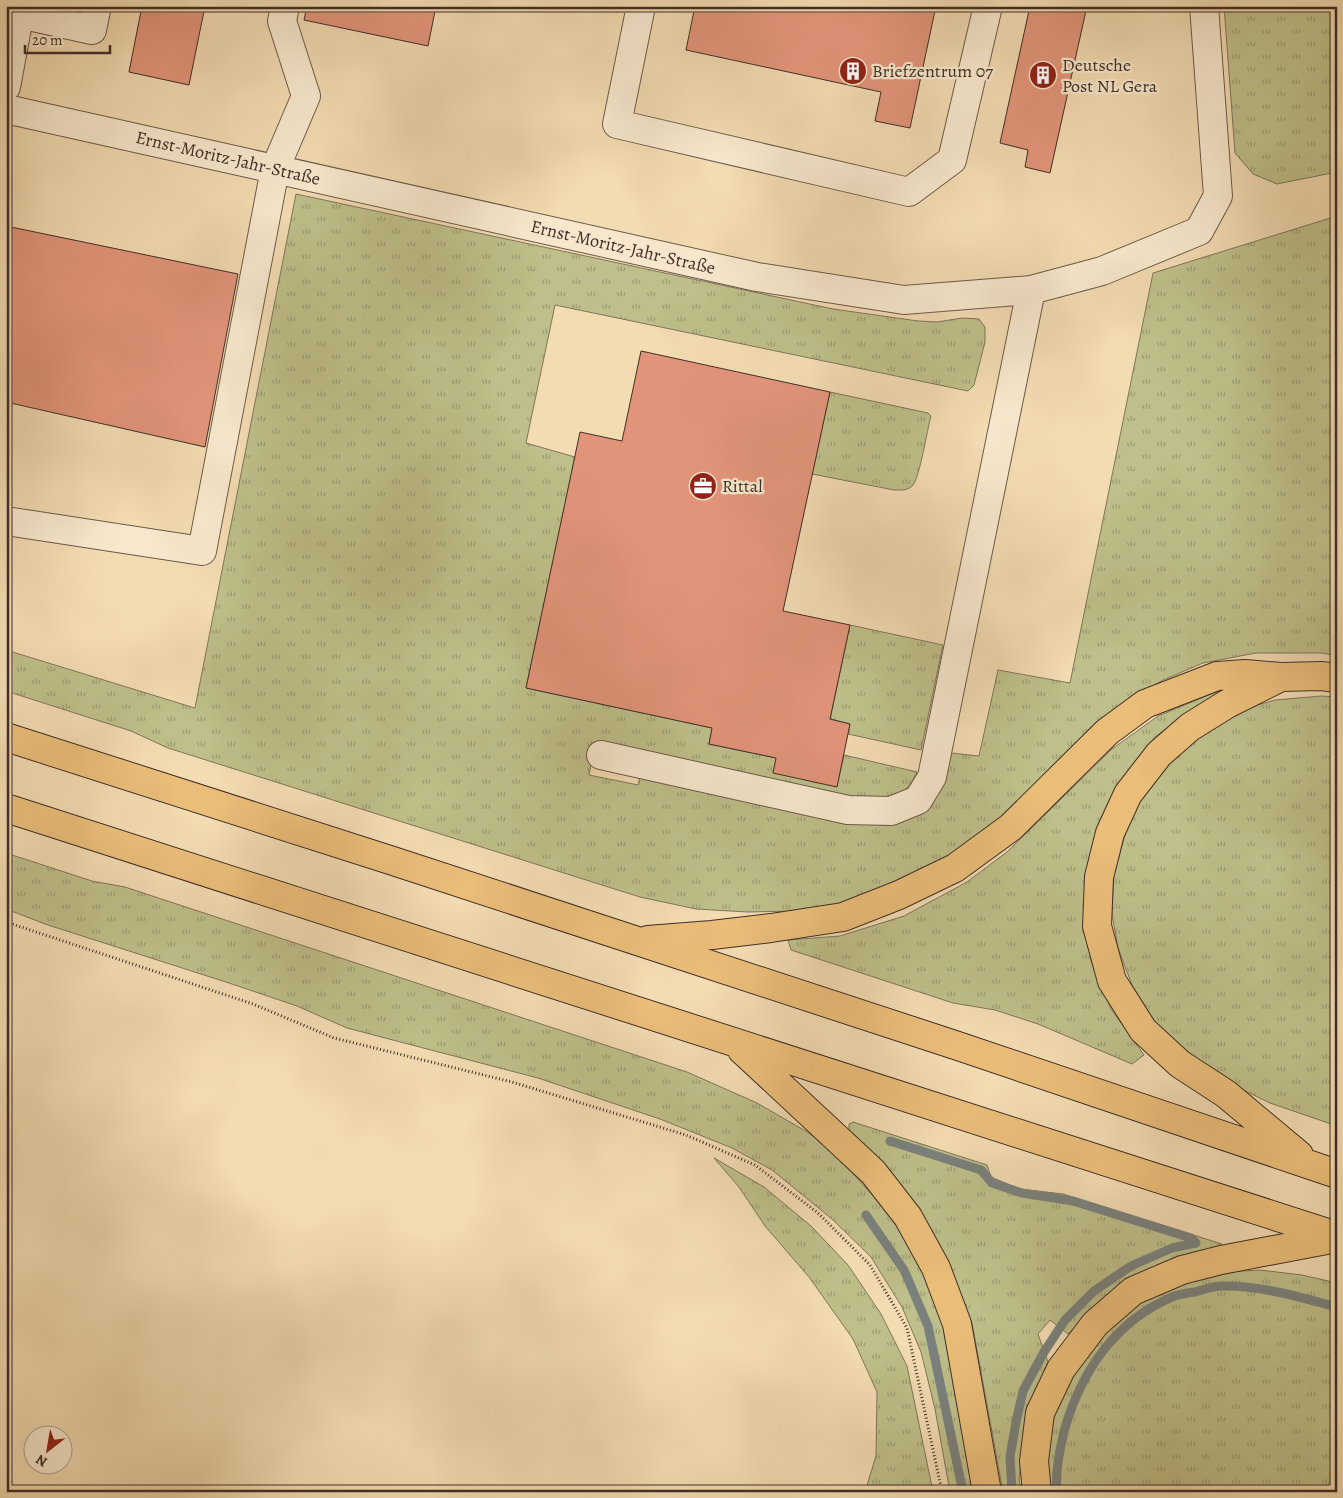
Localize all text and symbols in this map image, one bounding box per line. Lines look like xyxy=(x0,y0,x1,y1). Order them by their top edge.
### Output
scale bar xyxy=(25,22,110,54)
text: 20 m xyxy=(32,30,63,50)
place label: Deutsche Post NL Gera xyxy=(1062,53,1158,98)
building icon: Briefzentrum 07 xyxy=(838,56,868,86)
place label: Briefzentrum 07 xyxy=(872,59,993,83)
building icon: Deutsche Post NL Gera xyxy=(1028,60,1058,90)
street label: Ernst-Moritz-Jahr-Straße xyxy=(133,125,323,191)
street label: Ernst-Moritz-Jahr-Straße xyxy=(528,214,718,280)
office icon: Rittal xyxy=(688,471,718,501)
place label: Rittal xyxy=(722,474,763,498)
north arrow xyxy=(22,1426,72,1476)
text: N xyxy=(32,1450,51,1471)

